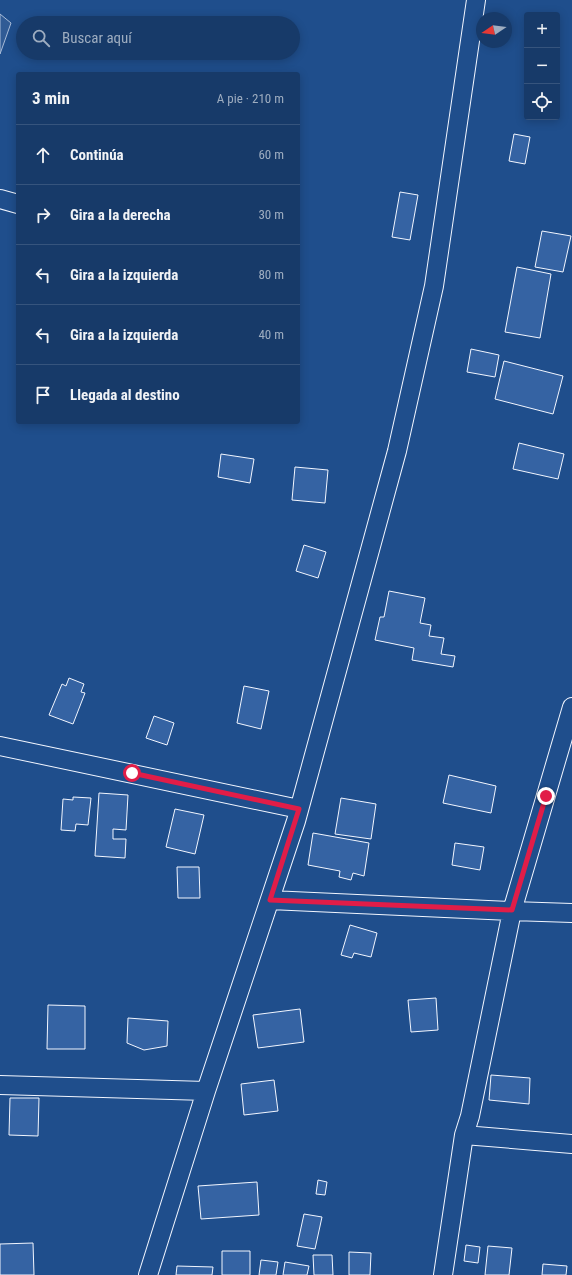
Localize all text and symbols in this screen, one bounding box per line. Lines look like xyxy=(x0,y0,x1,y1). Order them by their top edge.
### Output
north arrow xyxy=(476,12,512,48)
map controls xyxy=(524,12,560,120)
button: + xyxy=(524,12,560,48)
search box xyxy=(16,16,300,60)
icon: search xyxy=(30,27,52,49)
text: Buscar aquí xyxy=(62,29,132,47)
button: − xyxy=(524,48,560,84)
button: locate xyxy=(524,84,560,120)
text: 3 min xyxy=(32,88,70,108)
text: A pie · 210 m xyxy=(217,91,284,106)
icon: ahead xyxy=(32,144,54,166)
text: Continúa xyxy=(70,146,124,164)
text: 60 m xyxy=(258,147,284,162)
icon: right xyxy=(32,204,54,226)
text: Gira a la derecha xyxy=(70,206,171,224)
text: 30 m xyxy=(258,207,284,222)
icon: left xyxy=(32,264,54,286)
text: Gira a la izquierda xyxy=(70,266,178,284)
text: 80 m xyxy=(258,267,284,282)
icon: left xyxy=(32,324,54,346)
text: Gira a la izquierda xyxy=(70,326,178,344)
text: 40 m xyxy=(258,327,284,342)
icon: arrive xyxy=(32,384,54,406)
text: Llegada al destino xyxy=(70,386,180,404)
route start xyxy=(123,764,141,782)
route end xyxy=(537,787,555,805)

